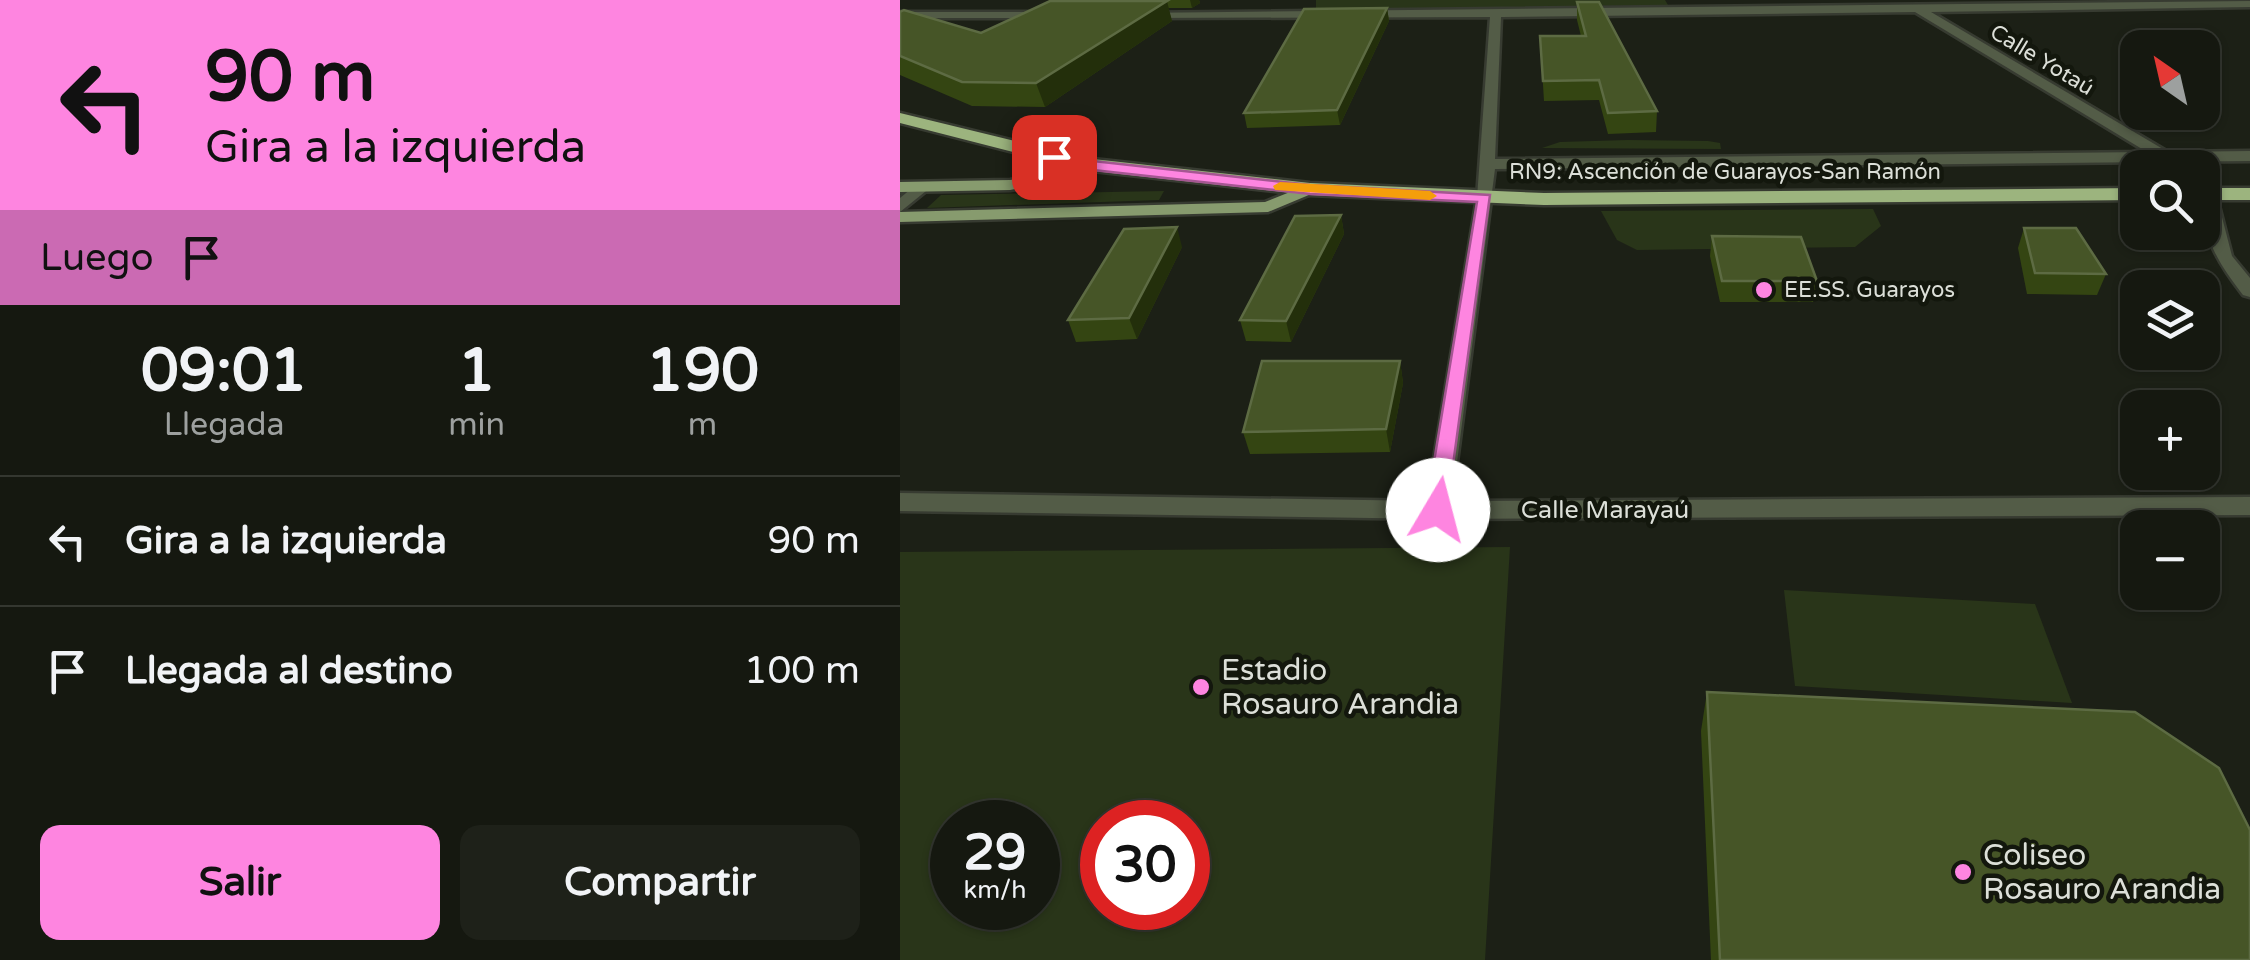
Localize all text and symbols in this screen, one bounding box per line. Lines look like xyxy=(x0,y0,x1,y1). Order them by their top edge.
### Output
street label: Calle Yotaú xyxy=(1985,19,2099,101)
north arrow xyxy=(2120,30,2220,130)
map controls xyxy=(2120,30,2220,610)
text: 90 m xyxy=(205,36,375,120)
icon: left xyxy=(40,40,170,170)
pin xyxy=(1012,115,1097,200)
text: Gira a la izquierda xyxy=(205,121,586,175)
icon: arrive xyxy=(1027,130,1082,185)
button: search xyxy=(2120,150,2220,250)
street label: RN9: Ascención de Guarayos-San Ramón xyxy=(1509,159,1941,185)
icon: arrive xyxy=(174,230,229,285)
text: Luego xyxy=(40,235,154,281)
button: layers xyxy=(2120,270,2220,370)
place label: EE.SS. Guarayos xyxy=(1784,277,1955,303)
marker: EE.SS. Guarayos xyxy=(1753,279,1775,301)
text: 09:01 xyxy=(141,335,307,407)
text: 1 xyxy=(458,335,495,407)
text: 190 xyxy=(646,335,759,407)
button: + xyxy=(2120,390,2220,490)
text: Llegada xyxy=(164,406,285,444)
text: min xyxy=(448,406,505,444)
text: m xyxy=(688,406,717,444)
position arrow xyxy=(1386,458,1490,562)
street label: Calle Marayaú xyxy=(1521,495,1689,525)
button: − xyxy=(2120,510,2220,610)
icon: left xyxy=(40,514,95,569)
text: Gira a la izquierda xyxy=(125,518,447,564)
text: 90 m xyxy=(768,518,860,564)
icon: arrive xyxy=(40,644,95,699)
text: Llegada al destino xyxy=(125,648,453,694)
text: 100 m xyxy=(744,648,860,694)
place label: Estadio Rosauro Arandia xyxy=(1221,652,1459,723)
marker: Estadio Rosauro Arandia xyxy=(1190,676,1212,698)
speed limit sign: 30 xyxy=(1080,800,1210,930)
text: 29 xyxy=(964,823,1026,883)
button: Salir xyxy=(40,825,440,940)
button: Compartir xyxy=(460,825,860,940)
place label: Coliseo Rosauro Arandia xyxy=(1983,837,2221,908)
marker: Coliseo Rosauro Arandia xyxy=(1952,861,1974,883)
text: km/h xyxy=(964,875,1026,905)

